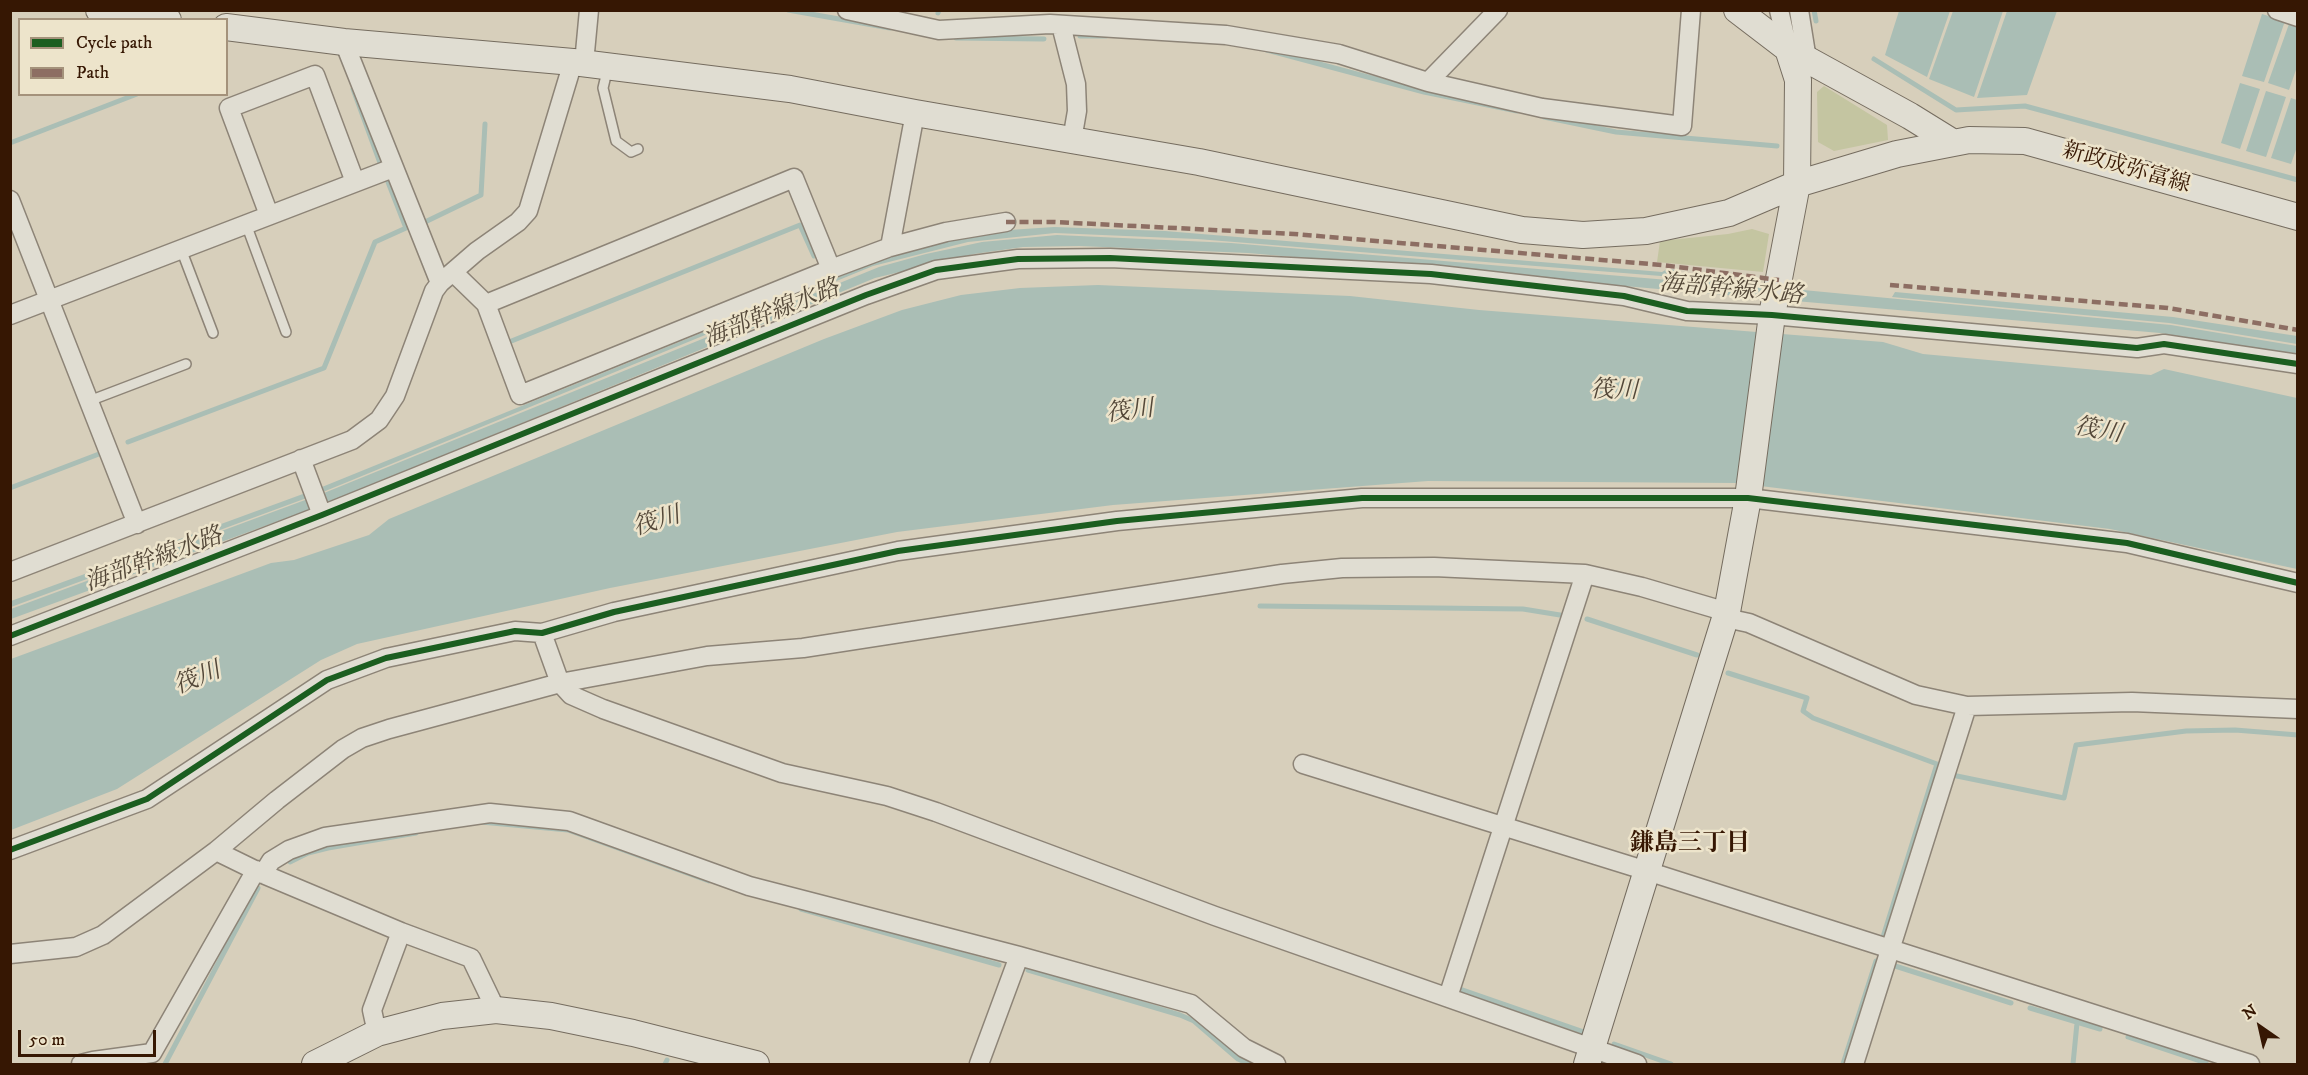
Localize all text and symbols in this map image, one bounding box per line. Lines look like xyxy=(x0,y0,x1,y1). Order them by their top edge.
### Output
legend xyxy=(18,18,228,96)
text: Cycle path xyxy=(76,32,153,54)
text: Path xyxy=(76,62,109,84)
street label: 新政成弥富線 xyxy=(2059,138,2193,200)
water label: 海部幹線水路 xyxy=(1658,270,1804,312)
water label: 海部幹線水路 xyxy=(700,275,844,355)
water label: 筏川 xyxy=(1590,377,1638,407)
water label: 筏川 xyxy=(1104,396,1156,430)
water label: 筏川 xyxy=(2072,414,2124,450)
water label: 筏川 xyxy=(630,502,684,544)
water label: 海部幹線水路 xyxy=(81,523,227,599)
water label: 筏川 xyxy=(170,658,226,702)
district label: 鎌島三丁目 xyxy=(1630,831,1750,859)
north arrow xyxy=(2230,997,2290,1057)
text: N xyxy=(2239,1000,2261,1024)
scale bar xyxy=(21,1018,159,1056)
text: 50 m xyxy=(29,1029,65,1051)

